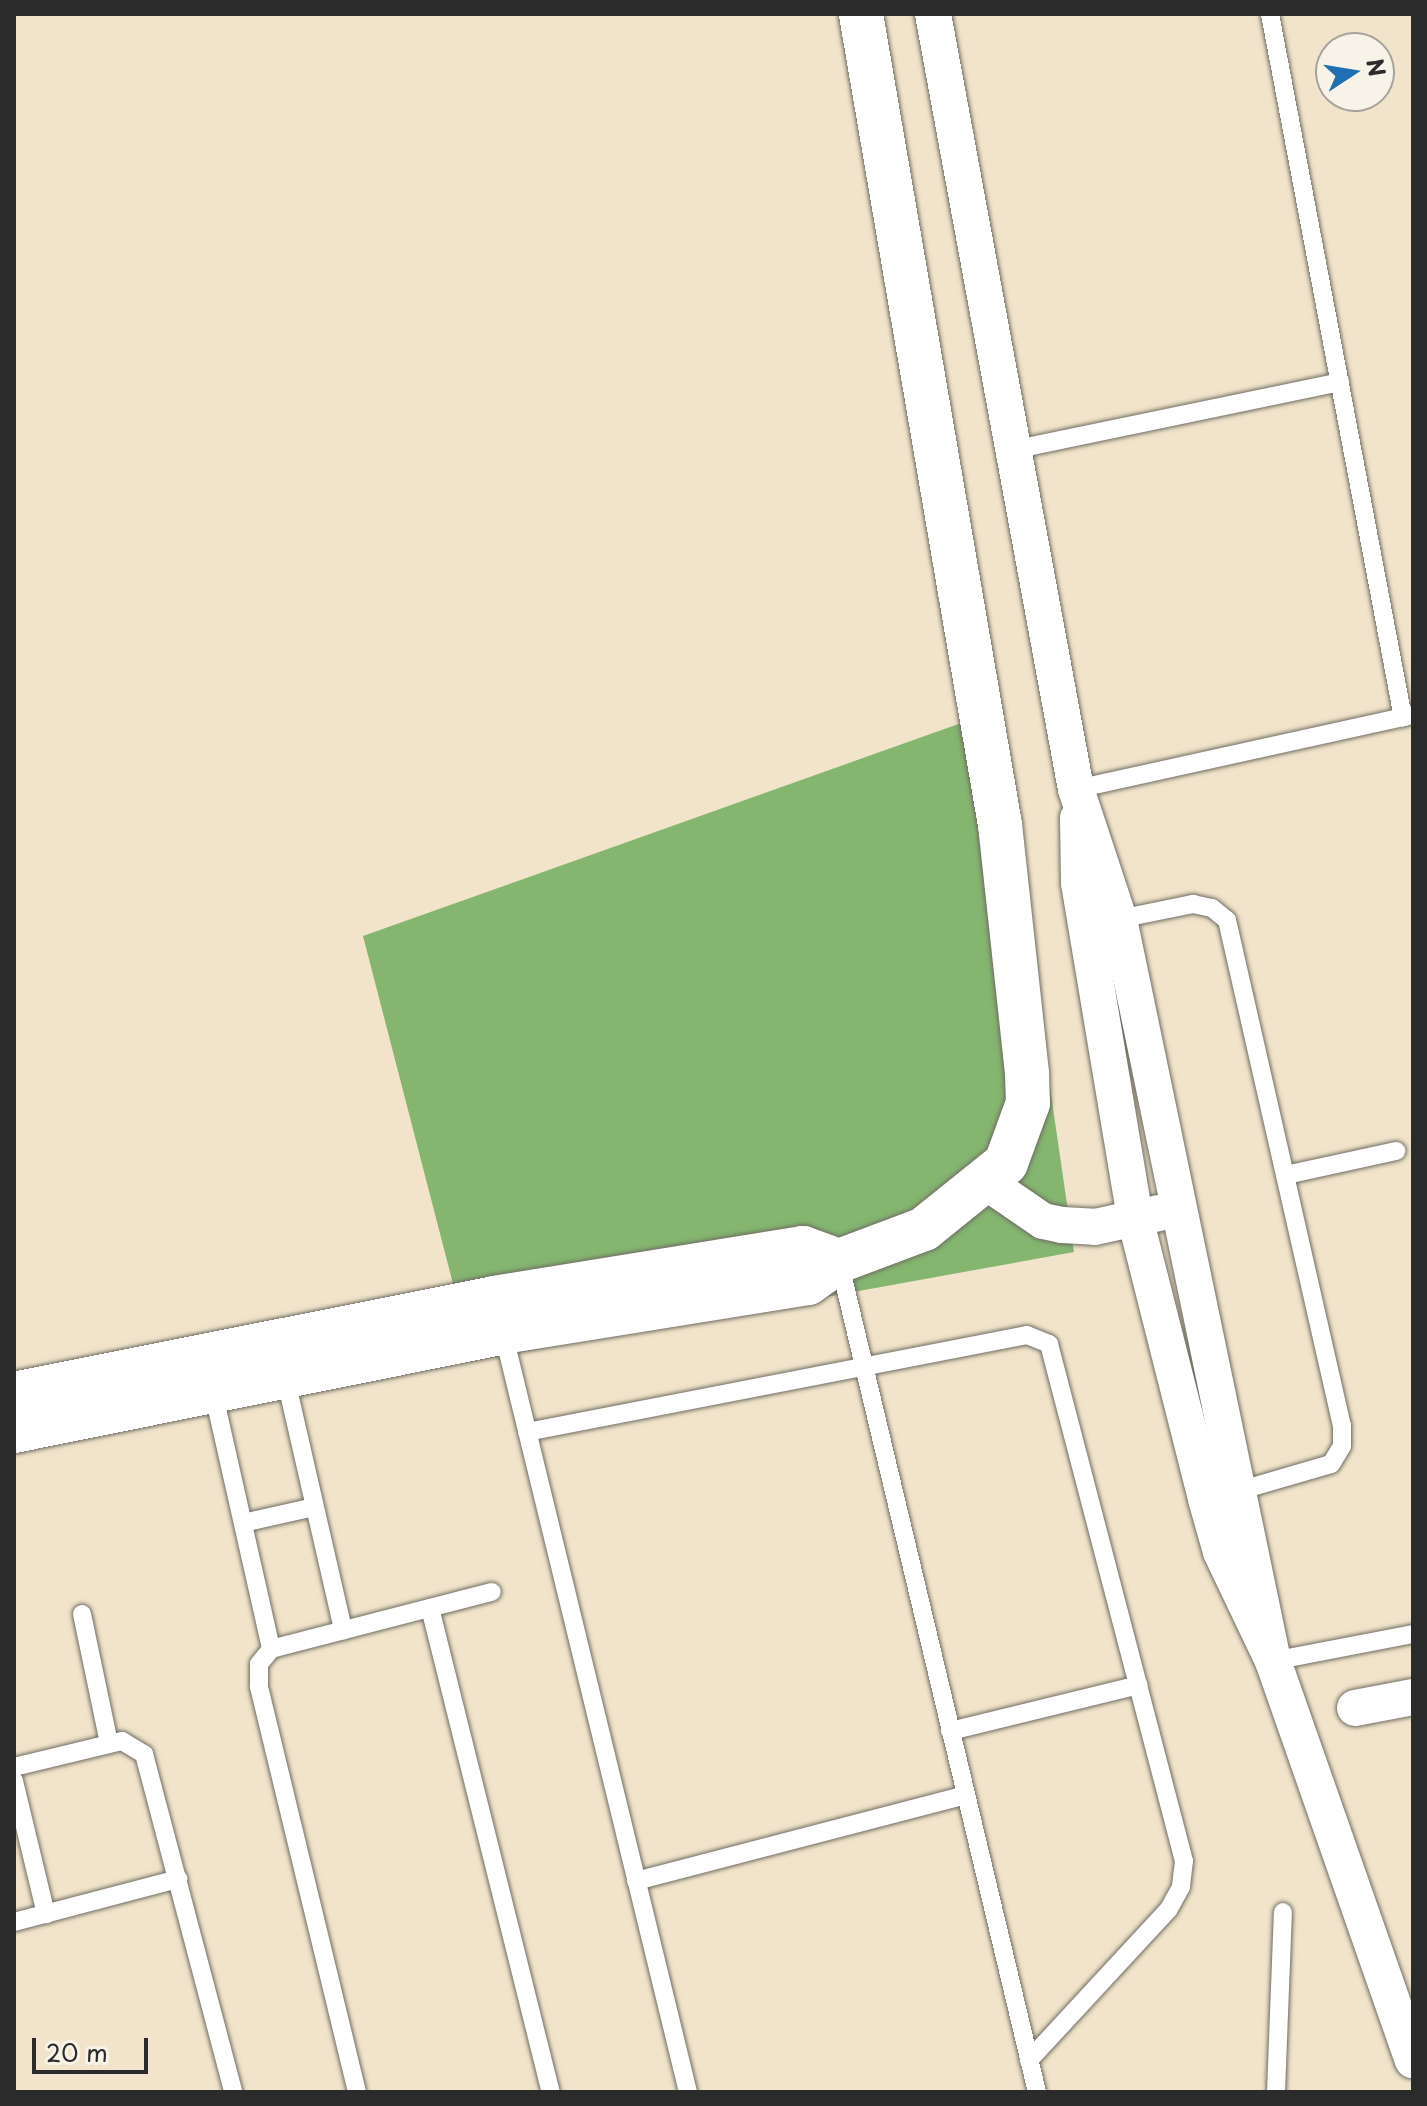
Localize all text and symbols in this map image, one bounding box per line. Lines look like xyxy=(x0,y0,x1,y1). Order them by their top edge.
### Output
north arrow xyxy=(1315,32,1395,112)
text: N xyxy=(1359,55,1395,79)
scale bar xyxy=(36,2022,152,2072)
text: 20 m xyxy=(46,2034,108,2070)

